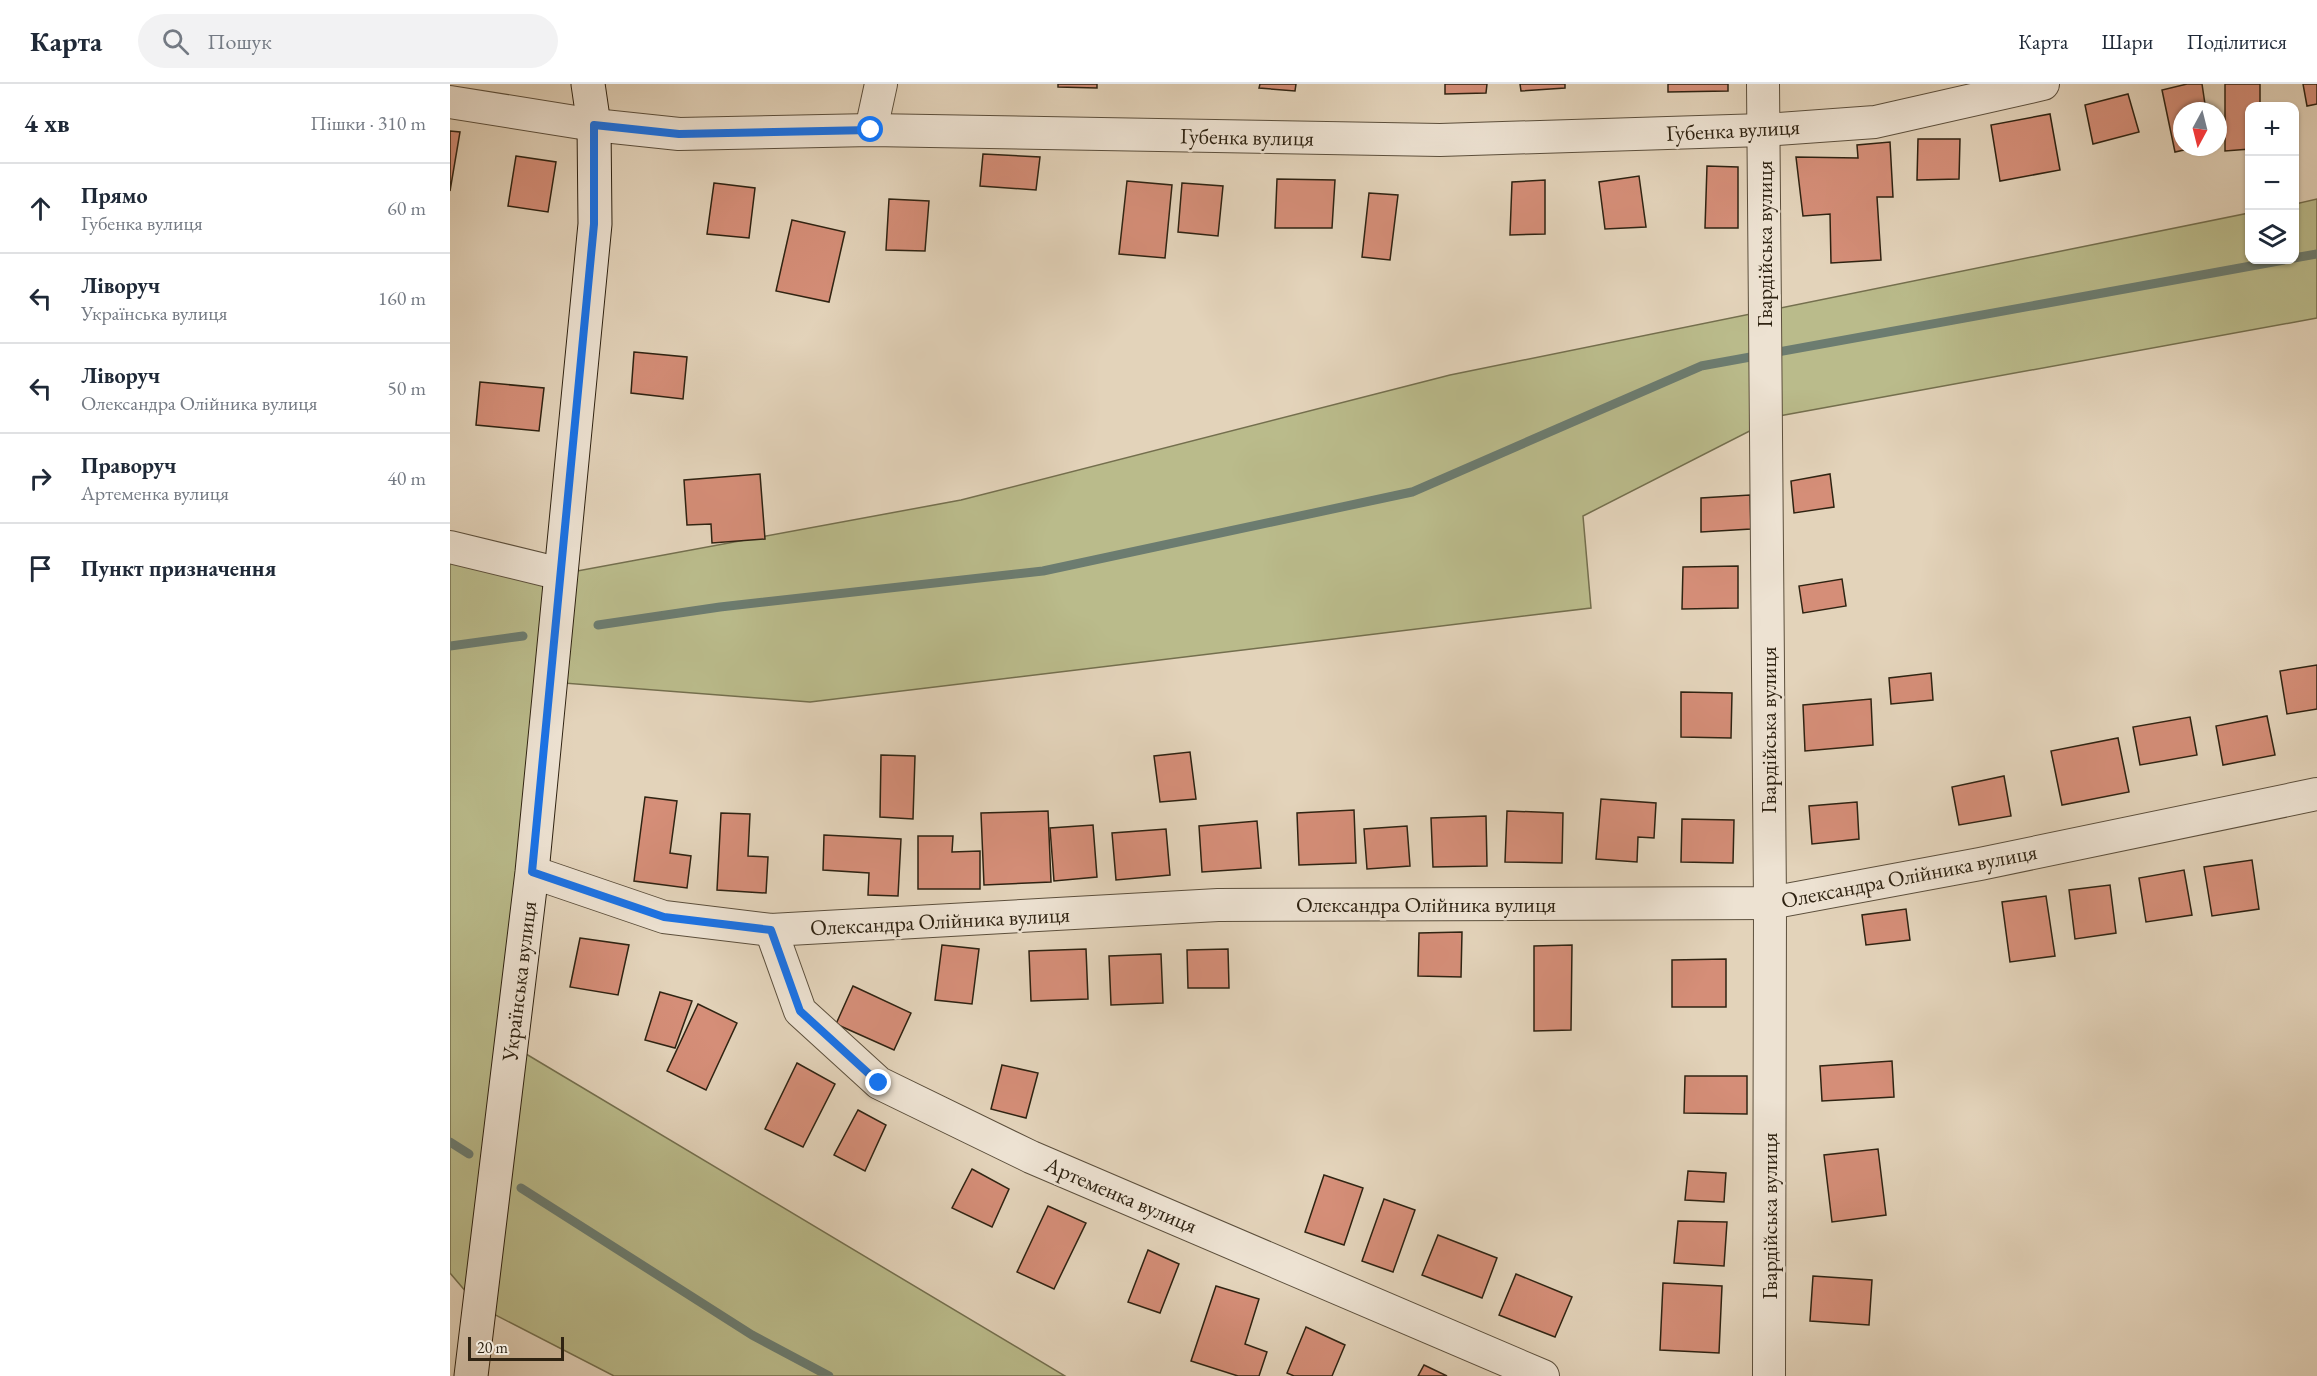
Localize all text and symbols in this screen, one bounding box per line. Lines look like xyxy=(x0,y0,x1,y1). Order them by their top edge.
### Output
search box xyxy=(138,14,558,68)
text: Карта xyxy=(30,23,102,59)
icon: search xyxy=(159,25,192,58)
text: Пошук xyxy=(207,27,272,56)
text: Карта xyxy=(2018,28,2068,55)
text: Шари xyxy=(2101,28,2153,55)
text: Поділитися xyxy=(2186,28,2287,55)
north arrow xyxy=(2173,102,2227,156)
map controls xyxy=(2245,102,2299,264)
button: + xyxy=(2245,102,2299,156)
text: 4 хв xyxy=(24,106,70,140)
text: Пішки · 310 m xyxy=(310,110,426,136)
street label: Губенка вулиця xyxy=(1665,112,1801,148)
route start xyxy=(857,116,883,142)
street label: Губенка вулиця xyxy=(1180,121,1314,153)
button: − xyxy=(2245,156,2299,210)
street label: Гвардійська вулиця xyxy=(1750,160,1779,328)
text: Прямо xyxy=(81,181,148,210)
icon: ahead xyxy=(24,192,57,225)
text: 60 m xyxy=(387,195,426,221)
text: Губенка вулиця xyxy=(81,210,203,236)
button: layers xyxy=(2245,210,2299,264)
text: Ліворуч xyxy=(81,271,160,300)
icon: left xyxy=(24,282,57,315)
text: 160 m xyxy=(378,285,426,311)
text: Українська вулиця xyxy=(81,300,227,326)
text: Ліворуч xyxy=(81,361,160,390)
icon: left xyxy=(24,372,57,405)
text: 50 m xyxy=(387,375,426,401)
text: Олександра Олійника вулиця xyxy=(81,390,318,416)
text: Праворуч xyxy=(81,451,177,480)
icon: right xyxy=(24,462,57,495)
text: 40 m xyxy=(387,465,426,491)
text: Артеменка вулиця xyxy=(81,480,229,506)
icon: arrive xyxy=(24,552,57,585)
text: Пункт призначення xyxy=(81,554,276,583)
street label: Гвардійська вулиця xyxy=(1754,646,1783,814)
street label: Олександра Олійника вулиця xyxy=(1779,837,2040,915)
street label: Олександра Олійника вулиця xyxy=(1296,890,1556,919)
street label: Українська вулиця xyxy=(495,899,543,1064)
street label: Олександра Олійника вулиця xyxy=(809,900,1071,942)
route end xyxy=(865,1069,891,1095)
street label: Гвардійська вулиця xyxy=(1755,1132,1784,1300)
street label: Артеменка вулиця xyxy=(1039,1149,1202,1240)
scale bar xyxy=(468,1334,564,1362)
text: 20 m xyxy=(477,1337,508,1358)

